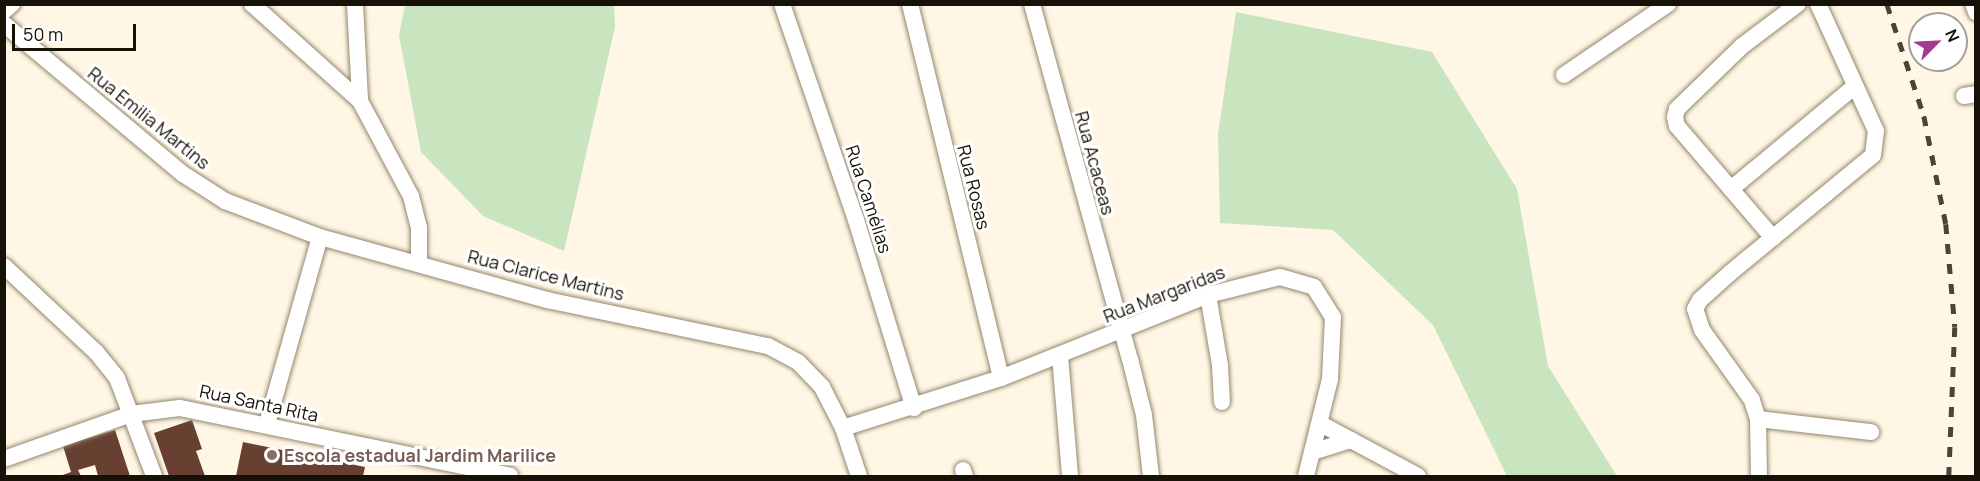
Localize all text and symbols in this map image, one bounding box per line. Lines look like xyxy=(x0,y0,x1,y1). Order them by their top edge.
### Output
scale bar xyxy=(15,12,140,50)
north arrow xyxy=(1908,12,1968,72)
text: 50 m xyxy=(23,22,63,46)
text: N xyxy=(1940,26,1965,45)
street label: Rua Emilia Martins xyxy=(84,62,214,174)
street label: Rua Acaceas xyxy=(1071,109,1119,217)
street label: Rua Camélias xyxy=(841,142,897,256)
street label: Rua Rosas xyxy=(953,142,995,232)
street label: Rua Clarice Martins xyxy=(466,245,626,305)
street label: Rua Margaridas xyxy=(1100,261,1228,327)
street label: Rua Santa Rita xyxy=(198,380,320,426)
place label: Escola estadual Jardim Marilice xyxy=(284,444,556,466)
marker: Escola estadual Jardim Marilice xyxy=(265,448,279,462)

